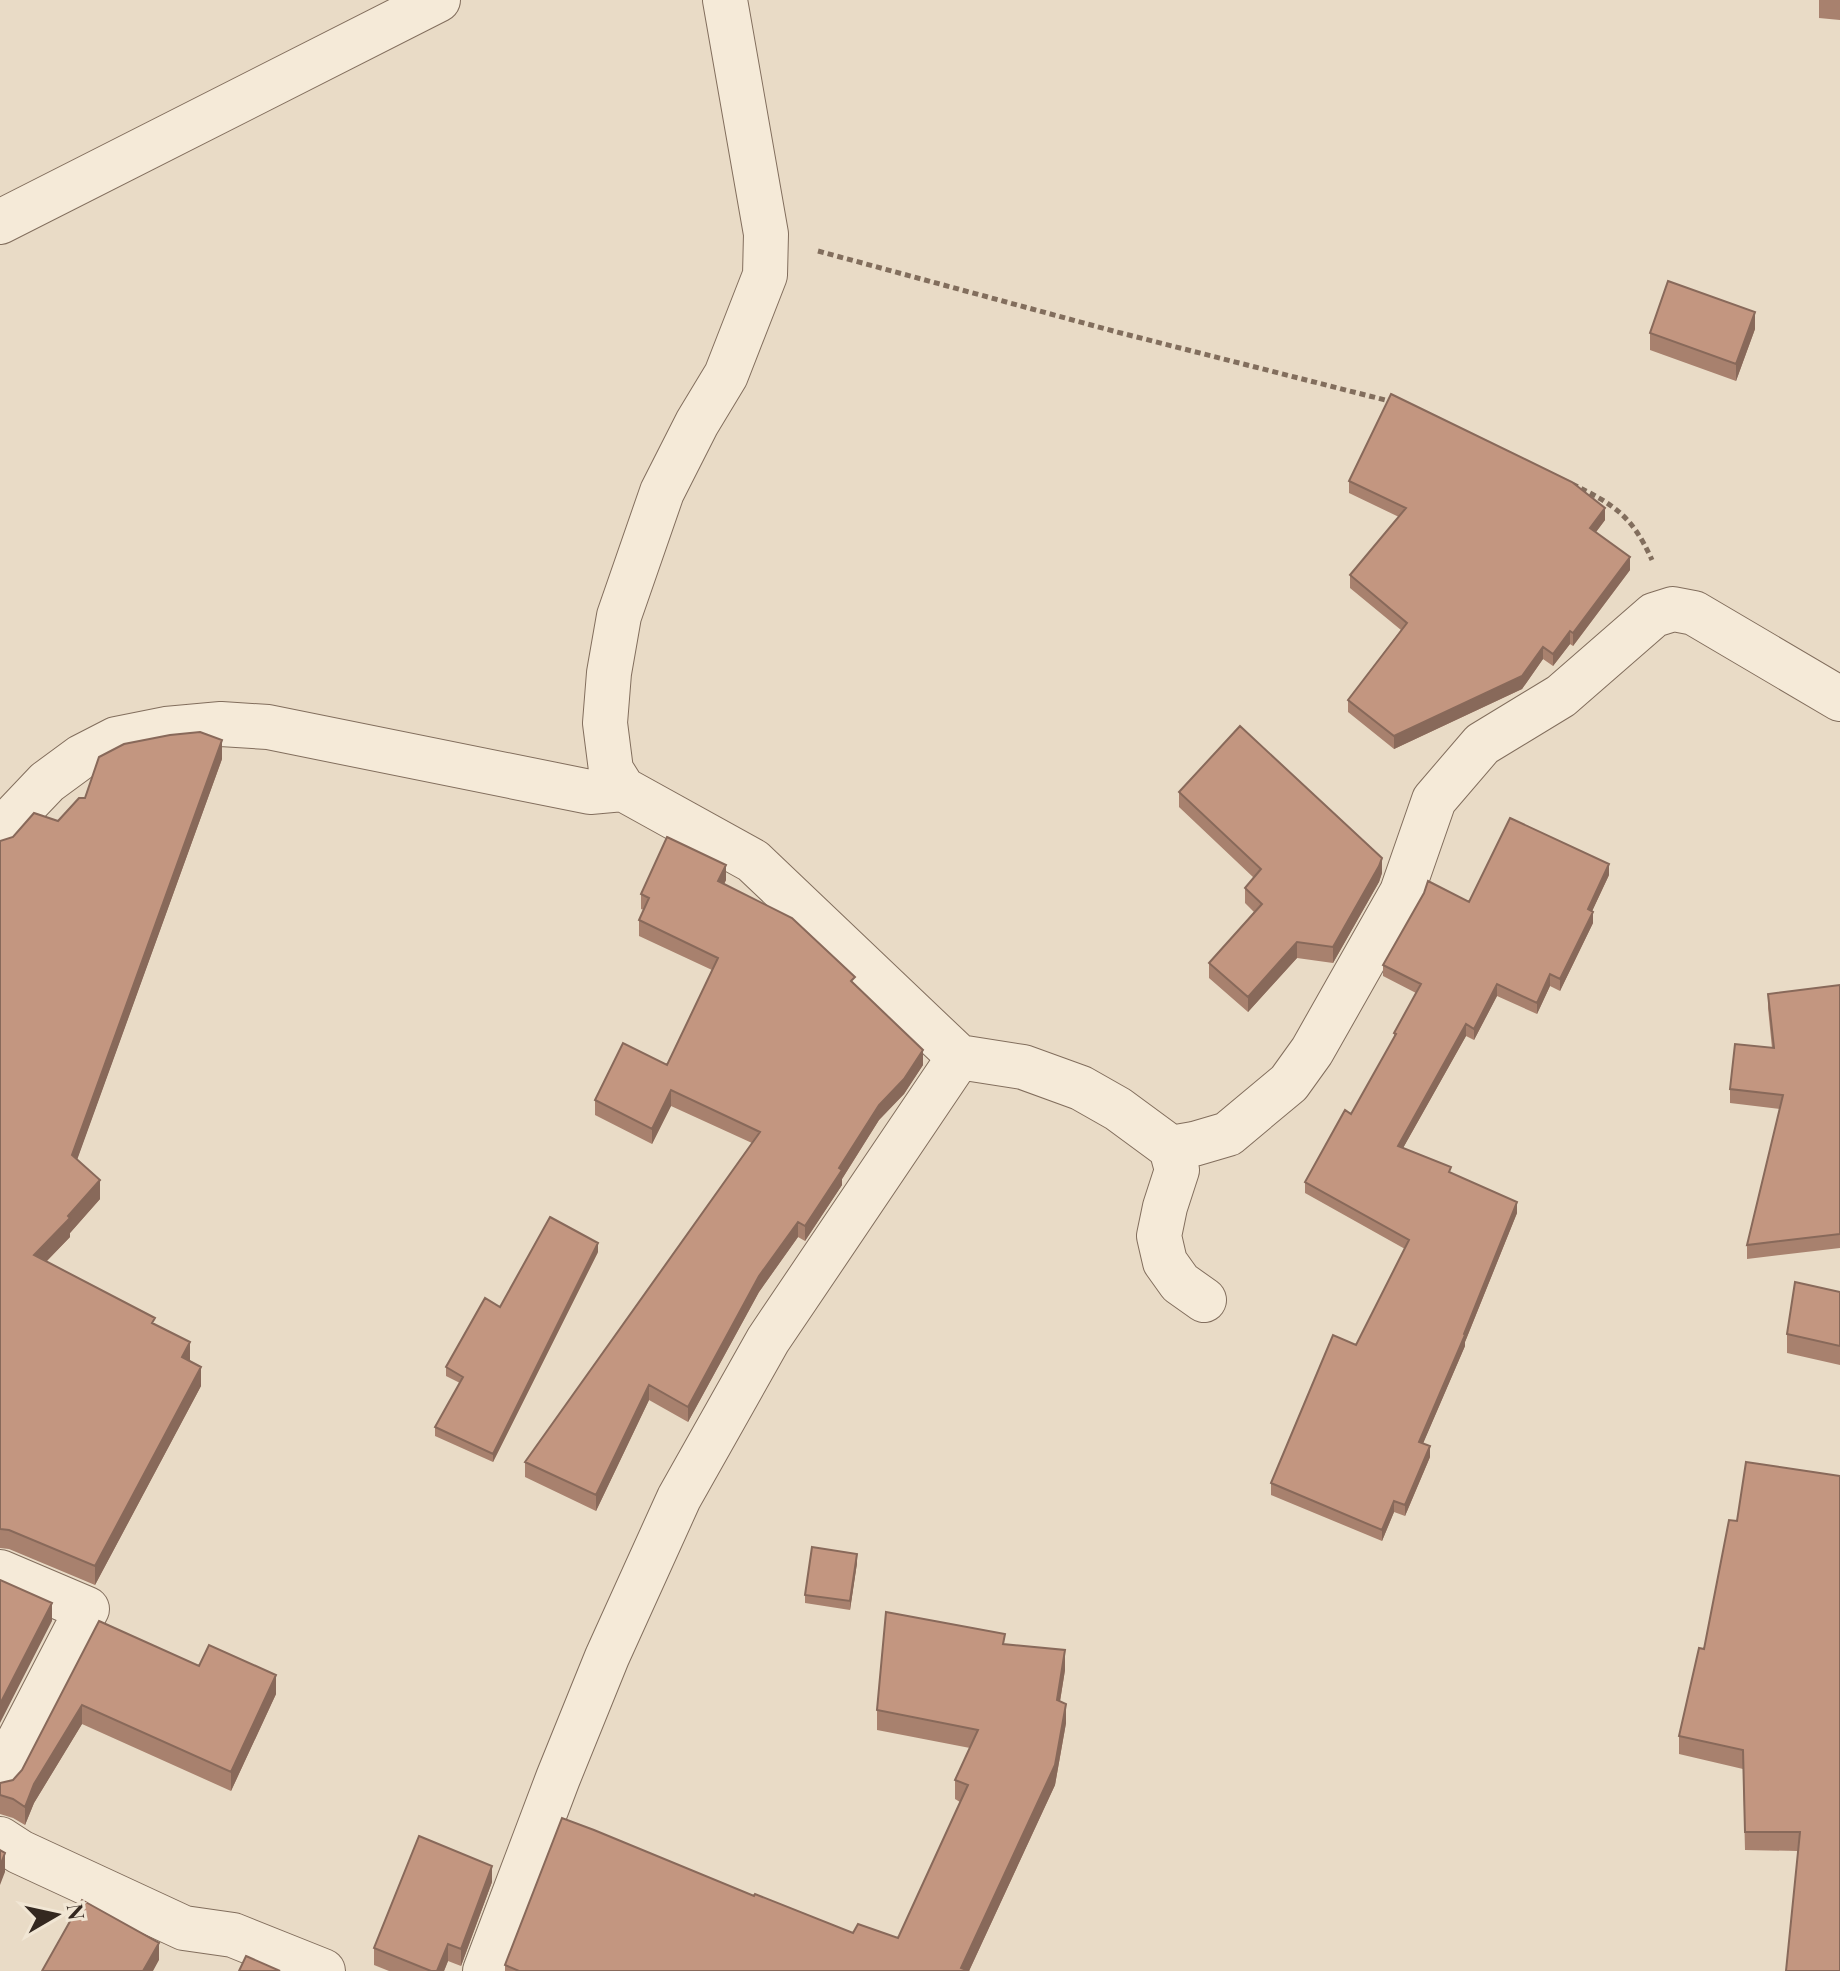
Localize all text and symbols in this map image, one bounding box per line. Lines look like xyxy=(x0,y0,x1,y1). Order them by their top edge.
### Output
north arrow xyxy=(16,1875,96,1955)
text: N xyxy=(61,1902,93,1922)

